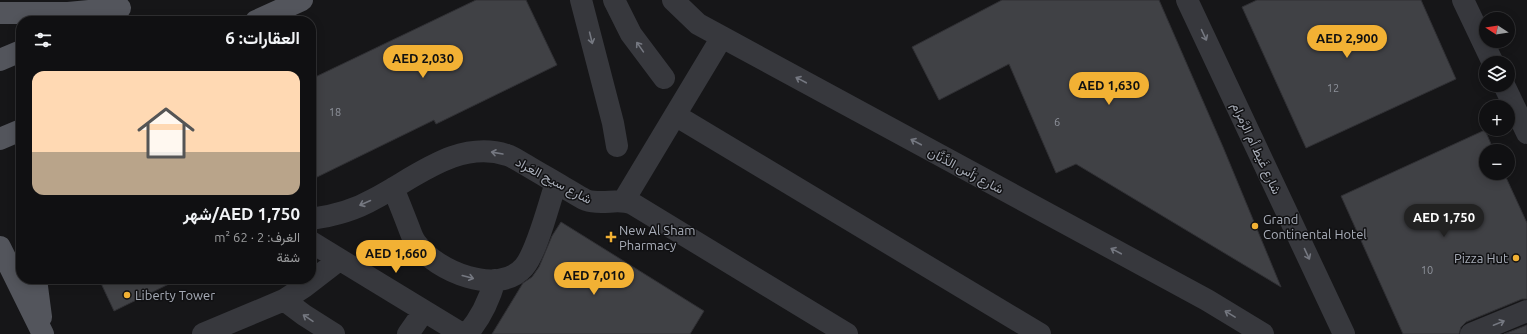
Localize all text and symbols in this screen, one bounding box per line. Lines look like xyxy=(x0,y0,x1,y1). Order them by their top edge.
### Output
north arrow xyxy=(1479,12,1515,48)
map controls xyxy=(1479,12,1515,180)
pin: AED 2,900 xyxy=(1301,25,1393,59)
text: العقارات: 6 xyxy=(225,28,300,47)
icon: filters xyxy=(32,29,54,51)
one-way arrow xyxy=(1201,29,1208,41)
one-way arrow xyxy=(588,31,595,44)
text: AED 2,900 xyxy=(1316,31,1378,45)
one-way arrow xyxy=(636,41,644,52)
pin: AED 2,030 xyxy=(377,45,469,79)
text: AED 2,030 xyxy=(392,51,454,65)
button: layers xyxy=(1479,56,1515,92)
pin: AED 1,630 xyxy=(1063,72,1155,106)
one-way arrow xyxy=(796,76,808,84)
text: AED 1,630 xyxy=(1078,78,1140,92)
house number: 12 xyxy=(1327,82,1339,94)
icon: home xyxy=(130,97,202,169)
street label: شارع غَيط أم الرَّمرام xyxy=(1227,100,1284,197)
button: + xyxy=(1479,100,1515,136)
house number: 18 xyxy=(329,106,341,118)
house number: 6 xyxy=(1054,116,1060,128)
one-way arrow xyxy=(910,138,922,146)
street label: شارع رَأس الدَّنَّان xyxy=(924,144,1006,198)
button: − xyxy=(1479,144,1515,180)
one-way arrow xyxy=(490,149,503,157)
street label: شارع سيح العَراد xyxy=(512,154,595,209)
one-way arrow xyxy=(360,200,372,208)
text: AED 1,750/شهر xyxy=(183,204,300,223)
pin: AED 1,750 xyxy=(1398,204,1490,238)
text: AED 1,750 xyxy=(1413,210,1475,224)
place label: Grand Continental Hotel xyxy=(1263,212,1367,241)
marker: Grand Continental Hotel xyxy=(1250,221,1260,231)
place label: New Al Sham Pharmacy xyxy=(619,223,696,252)
text: الغرف: 2 · 62 m² xyxy=(214,230,300,244)
marker: New Al Sham Pharmacy xyxy=(606,232,616,242)
pin: AED 1,660 xyxy=(350,240,442,274)
text: AED 1,660 xyxy=(365,246,427,260)
one-way arrow xyxy=(1110,247,1122,254)
one-way arrow xyxy=(1304,248,1311,260)
text: شقة xyxy=(277,250,300,264)
place label: Pizza Hut xyxy=(1454,251,1508,265)
marker: Pizza Hut xyxy=(1511,253,1521,263)
pin: AED 7,010 xyxy=(548,262,640,296)
house number: 10 xyxy=(1421,264,1433,276)
text: AED 7,010 xyxy=(563,268,625,282)
one-way arrow xyxy=(462,273,475,281)
place label: Liberty Tower xyxy=(135,288,215,302)
marker: Liberty Tower xyxy=(122,290,132,300)
one-way arrow xyxy=(1224,309,1236,317)
one-way arrow xyxy=(303,314,314,322)
one-way arrow xyxy=(1493,318,1505,326)

